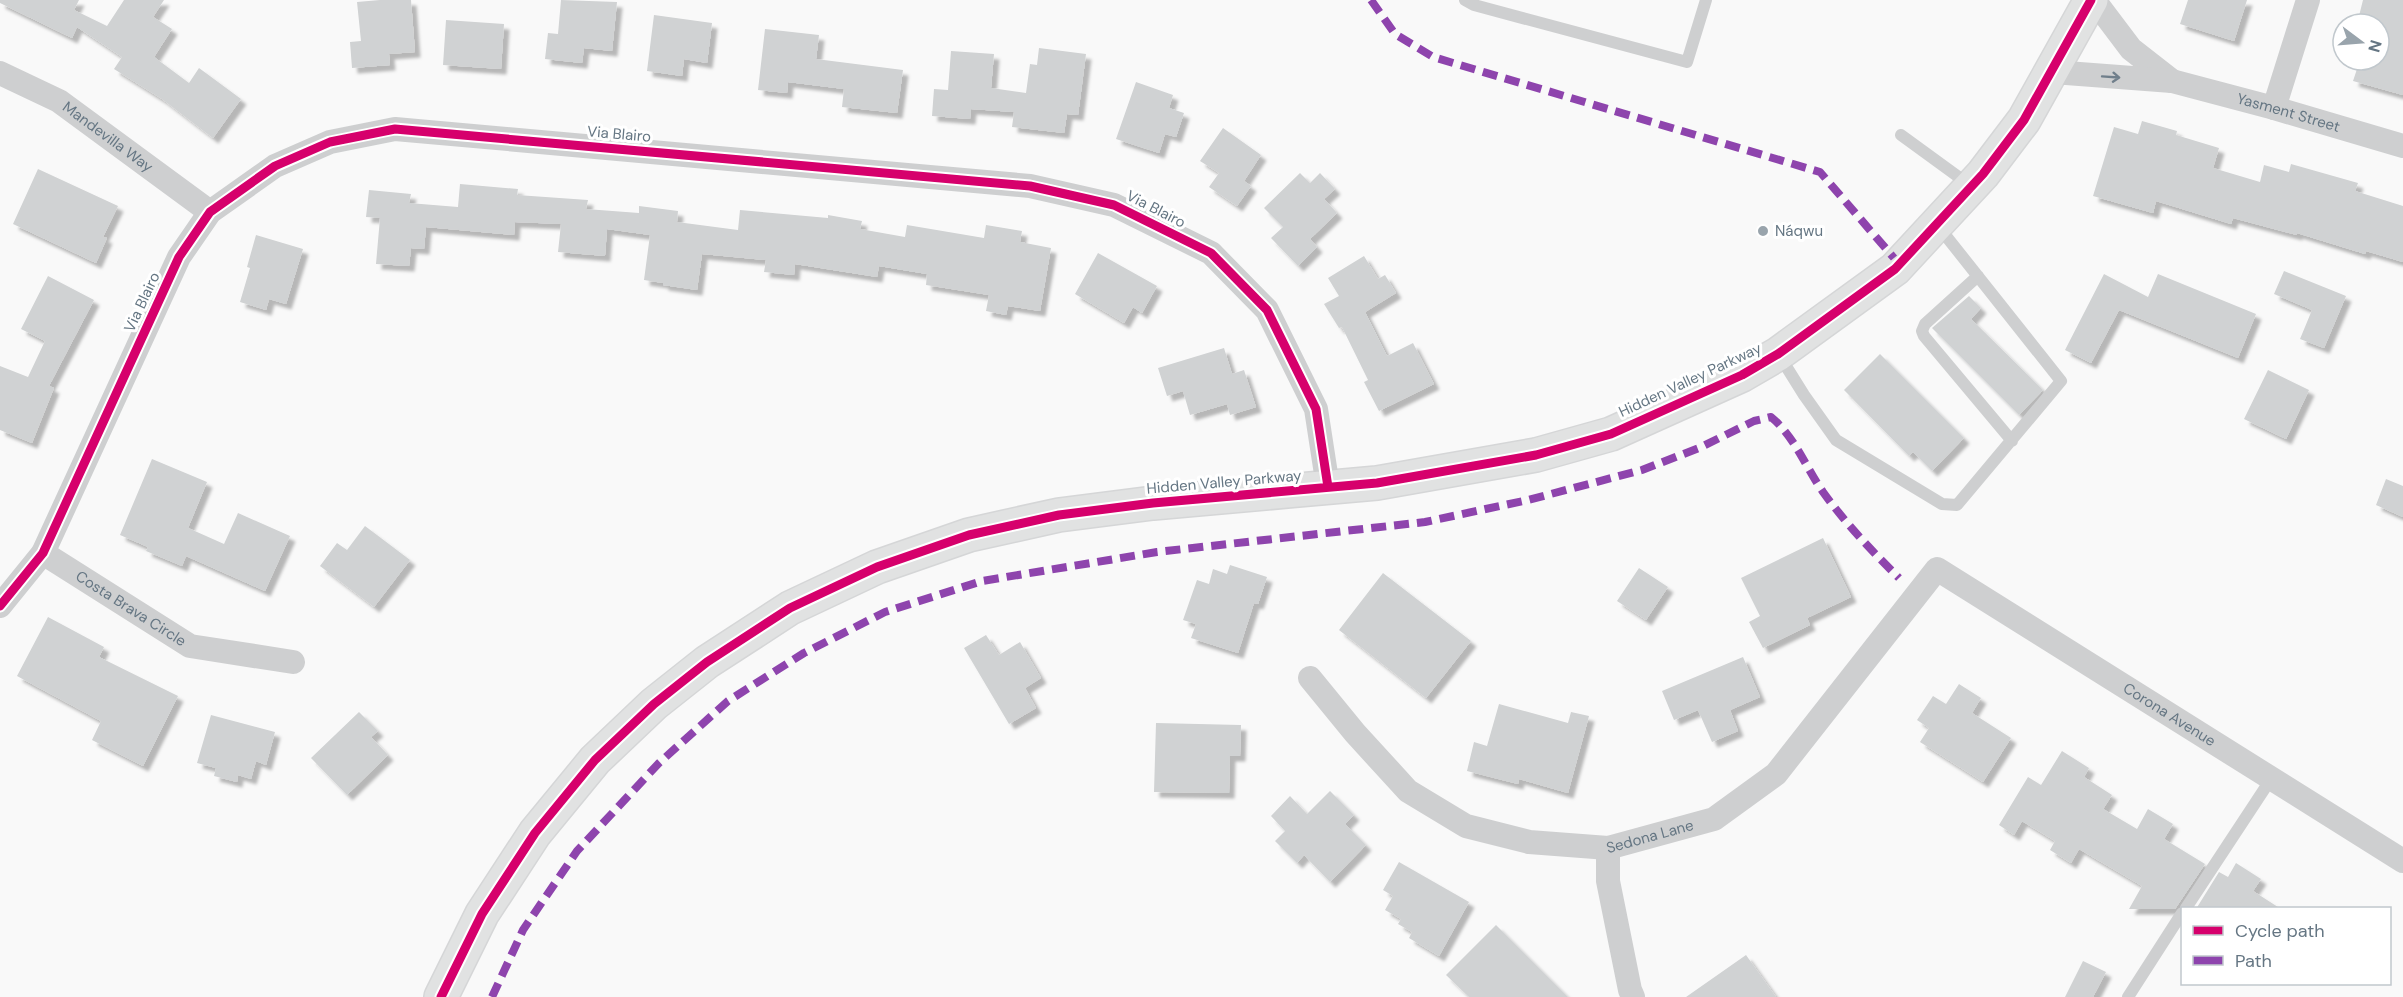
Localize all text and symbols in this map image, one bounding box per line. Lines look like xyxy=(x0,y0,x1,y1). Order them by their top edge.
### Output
north arrow xyxy=(2331,12,2391,72)
text: N xyxy=(2363,37,2387,55)
one-way arrow xyxy=(2101,71,2121,82)
street label: Yasment Street xyxy=(2235,89,2342,137)
street label: Mandevilla Way xyxy=(59,97,158,177)
street label: Via Blairo xyxy=(586,121,652,147)
street label: Via Blairo xyxy=(1123,186,1189,233)
place label: Náqwu xyxy=(1775,221,1823,241)
marker: Náqwu xyxy=(1756,224,1770,238)
street label: Via Blairo xyxy=(119,269,165,335)
street label: Hidden Valley Parkway xyxy=(1615,338,1765,422)
street label: Hidden Valley Parkway xyxy=(1146,465,1303,499)
street label: Costa Brava Circle xyxy=(72,566,190,651)
street label: Corona Avenue xyxy=(2119,678,2219,751)
street label: Sedona Lane xyxy=(1604,815,1696,858)
legend xyxy=(2181,907,2391,985)
text: Cycle path xyxy=(2235,919,2325,943)
text: Path xyxy=(2235,949,2272,973)

